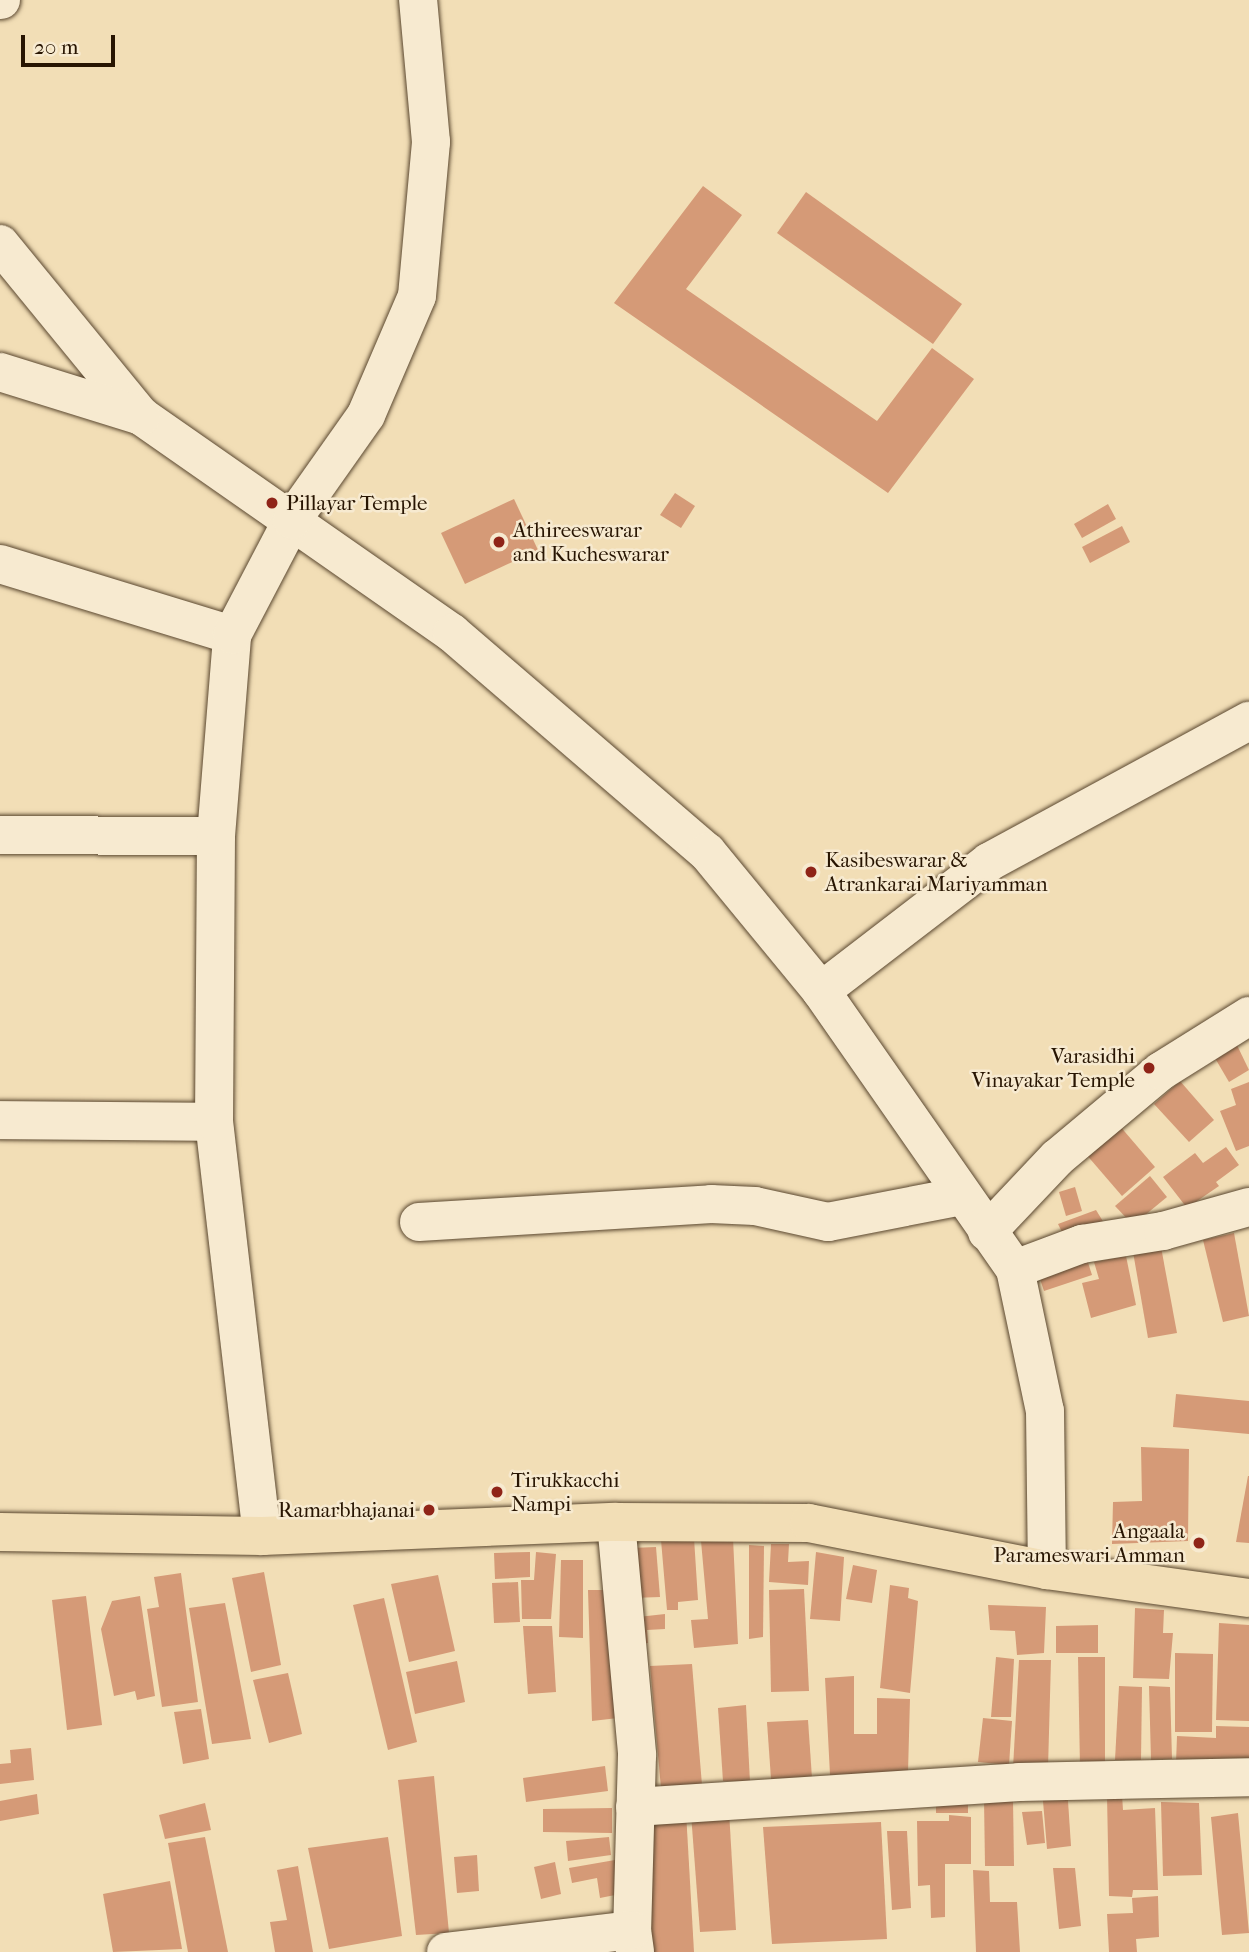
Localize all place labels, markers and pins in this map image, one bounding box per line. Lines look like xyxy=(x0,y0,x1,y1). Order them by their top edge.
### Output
place label: Pillayar Temple xyxy=(286,490,427,516)
marker: Pillayar Temple xyxy=(264,495,280,511)
place label: Athireeswarar and Kucheswarar xyxy=(513,517,669,567)
marker: Athireeswarar and Kucheswarar xyxy=(491,534,507,550)
place label: Kasibeswarar & Atrankarai Mariyamman xyxy=(825,847,1048,897)
marker: Kasibeswarar & Atrankarai Mariyamman xyxy=(803,864,819,880)
place label: Varasidhi Vinayakar Temple xyxy=(972,1043,1135,1093)
marker: Varasidhi Vinayakar Temple xyxy=(1141,1060,1157,1076)
place label: Tirukkacchi Nampi xyxy=(511,1467,620,1517)
marker: Tirukkacchi Nampi xyxy=(489,1484,505,1500)
place label: Ramarbhajanai xyxy=(278,1497,415,1523)
marker: Ramarbhajanai xyxy=(421,1502,437,1518)
place label: Angaala Parameswari Amman xyxy=(994,1518,1185,1568)
marker: Angaala Parameswari Amman xyxy=(1191,1535,1207,1551)

